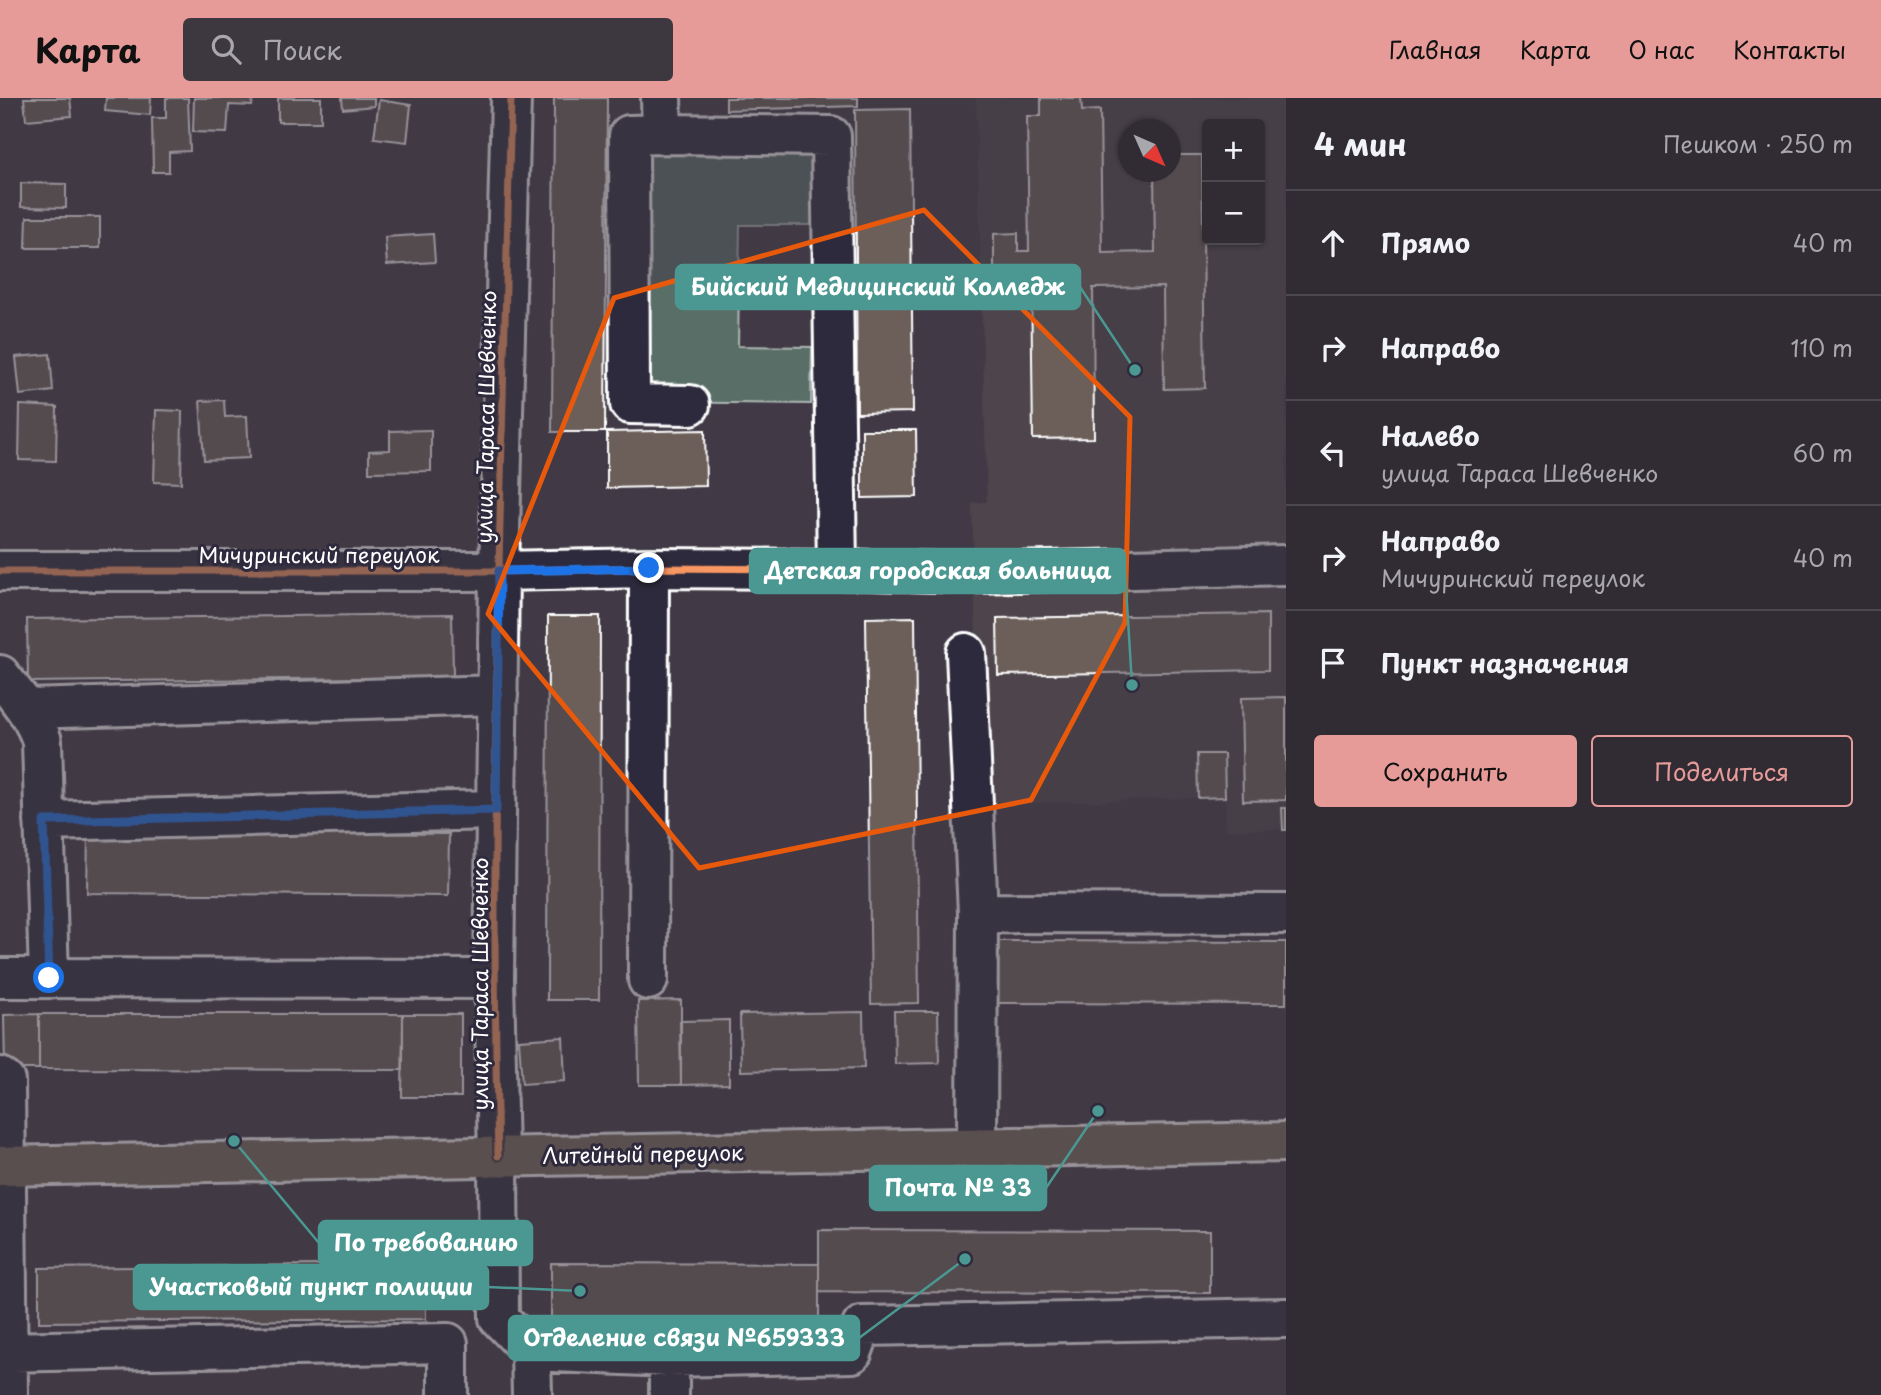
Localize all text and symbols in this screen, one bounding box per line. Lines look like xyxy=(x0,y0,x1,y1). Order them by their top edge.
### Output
search box xyxy=(183,18,673,81)
text: Карта xyxy=(35,24,141,74)
icon: search xyxy=(207,30,245,68)
text: Поиск xyxy=(263,30,342,69)
text: Главная xyxy=(1389,31,1482,67)
text: Карта xyxy=(1520,31,1590,67)
text: О нас xyxy=(1628,31,1695,67)
text: Контакты xyxy=(1733,31,1846,67)
north arrow xyxy=(1118,119,1181,182)
map controls xyxy=(1202,119,1265,245)
button: + xyxy=(1202,119,1265,182)
text: 4 мин xyxy=(1314,121,1407,166)
text: Пешком · 250 m xyxy=(1663,126,1853,161)
button: − xyxy=(1202,182,1265,245)
text: Прямо xyxy=(1381,223,1470,262)
icon: ahead xyxy=(1314,224,1352,262)
text: 40 m xyxy=(1793,225,1853,260)
callout: Бийский Медицинский Колледж xyxy=(676,265,1080,309)
text: Бийский Медицинский Колледж xyxy=(691,268,1066,303)
street label: улица Тараса Шевченко xyxy=(467,290,503,544)
text: Направо xyxy=(1381,328,1500,367)
icon: right xyxy=(1314,329,1352,367)
text: 110 m xyxy=(1791,330,1853,365)
text: Налево xyxy=(1381,416,1479,455)
icon: left xyxy=(1314,434,1352,472)
text: 60 m xyxy=(1793,435,1853,470)
text: улица Тараса Шевченко xyxy=(1381,455,1658,490)
text: Направо xyxy=(1381,521,1500,560)
street label: Мичуринский переулок xyxy=(199,538,440,570)
icon: right xyxy=(1314,539,1352,577)
text: 40 m xyxy=(1793,540,1853,575)
callout: Детская городская больница xyxy=(750,549,1125,593)
route end xyxy=(633,552,664,583)
text: Детская городская больница xyxy=(764,552,1111,587)
text: Мичуринский переулок xyxy=(1381,560,1645,595)
text: Пункт назначения xyxy=(1381,643,1629,682)
icon: arrive xyxy=(1314,644,1352,682)
button: Сохранить xyxy=(1314,735,1577,807)
button: Поделиться xyxy=(1591,735,1853,807)
street label: улица Тараса Шевченко xyxy=(463,857,495,1111)
route start xyxy=(33,962,64,993)
street label: Литейный переулок xyxy=(542,1135,744,1171)
callout: Почта № 33 xyxy=(870,1166,1046,1210)
text: Почта № 33 xyxy=(884,1169,1032,1204)
callout: По требованию xyxy=(319,1221,532,1265)
text: По требованию xyxy=(334,1224,518,1259)
callout: Участковый пункт полиции xyxy=(134,1265,488,1309)
text: Участковый пункт полиции xyxy=(149,1268,473,1303)
callout: Отделение связи №659333 xyxy=(509,1316,859,1360)
text: Отделение связи №659333 xyxy=(523,1319,845,1354)

